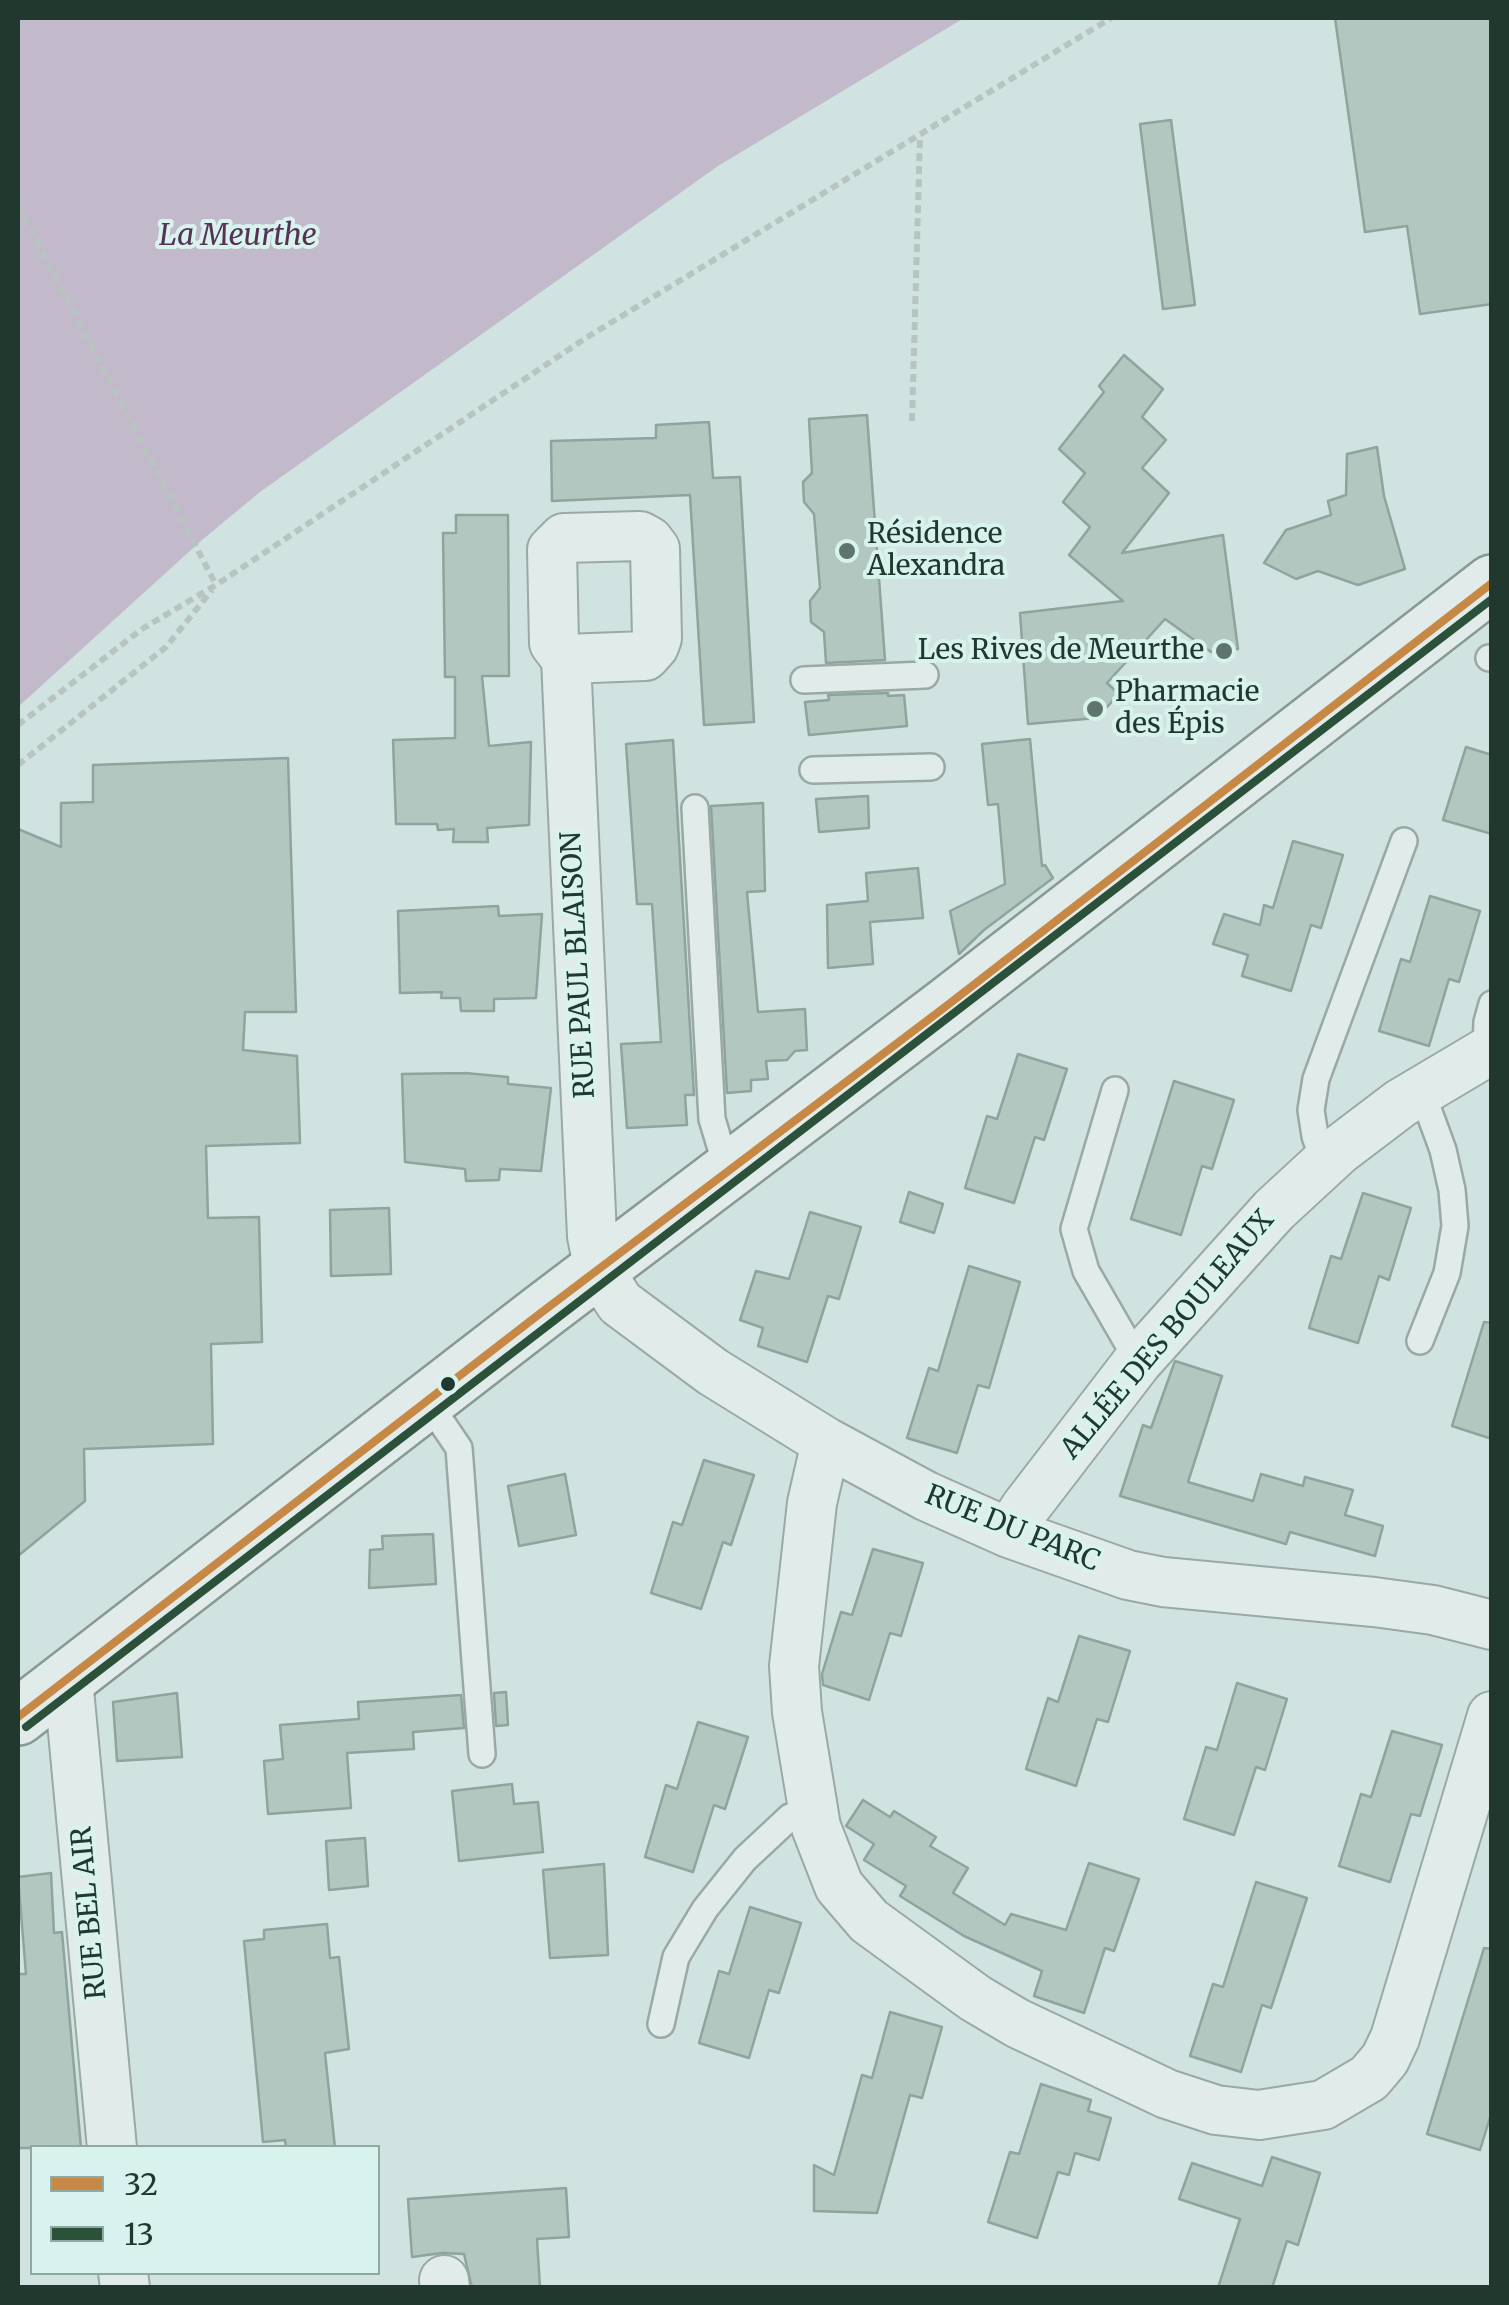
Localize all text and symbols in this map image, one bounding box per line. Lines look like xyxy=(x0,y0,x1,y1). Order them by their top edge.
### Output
water label: La Meurthe xyxy=(159,219,317,255)
place label: Résidence Alexandra xyxy=(867,518,1005,584)
marker: Résidence Alexandra xyxy=(836,540,858,562)
place label: Les Rives de Meurthe xyxy=(918,634,1204,668)
marker: Les Rives de Meurthe xyxy=(1213,640,1235,662)
place label: Pharmacie des Épis xyxy=(1115,676,1259,742)
marker: Pharmacie des Épis xyxy=(1084,698,1106,720)
street label: RUE PAUL BLAISON xyxy=(555,831,603,1099)
street label: ALLÉE DES BOULEAUX xyxy=(1054,1204,1282,1466)
unlabelled marker xyxy=(438,1374,458,1394)
street label: RUE DU PARC xyxy=(920,1479,1104,1579)
street label: RUE BEL AIR xyxy=(66,1825,114,2001)
legend xyxy=(30,2145,380,2275)
text: 32 xyxy=(124,2165,158,2203)
text: 13 xyxy=(124,2215,154,2253)

